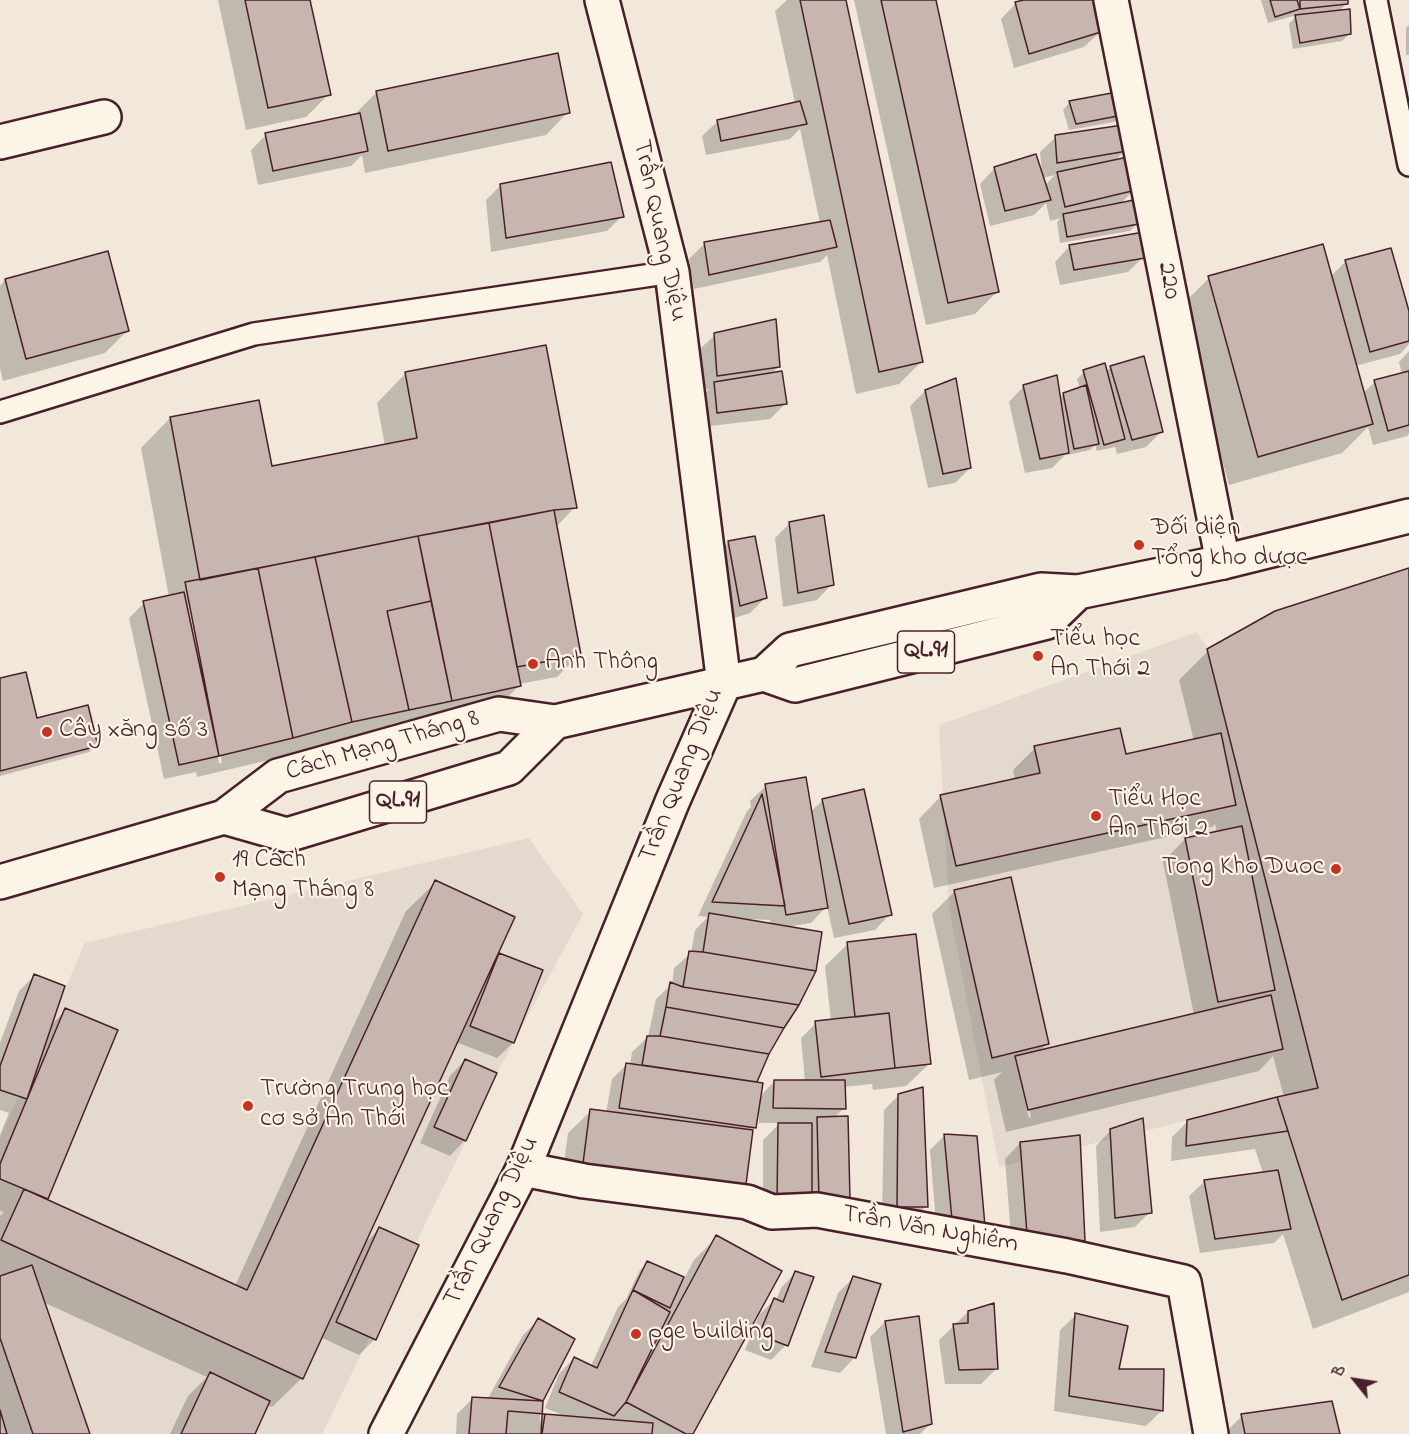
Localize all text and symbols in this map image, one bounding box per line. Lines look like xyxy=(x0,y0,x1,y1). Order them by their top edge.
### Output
street label: Trần Quang Diệu xyxy=(624,137,692,325)
street label: 220 xyxy=(1148,260,1186,302)
place label: Đối diện Tổng kho dược xyxy=(1151,514,1308,576)
marker: Đối diện Tổng kho dược xyxy=(1132,538,1146,552)
place label: Tiểu học An Thới 2 xyxy=(1050,625,1150,686)
road number: QL.91 xyxy=(898,631,954,673)
place label: Anh Thông xyxy=(545,648,658,680)
marker: Tiểu học An Thới 2 xyxy=(1031,649,1045,663)
marker: Anh Thông xyxy=(526,657,540,671)
street label: Trần Quang Diệu xyxy=(634,684,732,868)
street label: Cách Mạng Tháng 8 xyxy=(283,704,483,790)
place label: Cây xăng số 3 xyxy=(59,716,208,748)
marker: Cây xăng số 3 xyxy=(40,725,54,739)
road number: QL.91 xyxy=(370,781,426,823)
place label: Tiểu Học An Thới 2 xyxy=(1108,785,1208,846)
marker: Tiểu Học An Thới 2 xyxy=(1089,809,1103,823)
place label: 19 Cách Mạng Tháng 8 xyxy=(232,846,374,908)
place label: Tong Kho Duoc xyxy=(1162,853,1324,885)
marker: Tong Kho Duoc xyxy=(1329,862,1343,876)
marker: 19 Cách Mạng Tháng 8 xyxy=(213,870,227,884)
place label: Trường Trung học cơ sở An Thới xyxy=(260,1075,448,1136)
marker: Trường Trung học cơ sở An Thới xyxy=(241,1099,255,1113)
street label: Trần Quang Diệu xyxy=(438,1132,548,1312)
street label: Trần Văn Nghiêm xyxy=(840,1200,1020,1262)
place label: pge building xyxy=(648,1318,773,1350)
marker: pge building xyxy=(629,1327,643,1341)
north arrow xyxy=(1325,1350,1385,1410)
text: B xyxy=(1326,1360,1352,1382)

